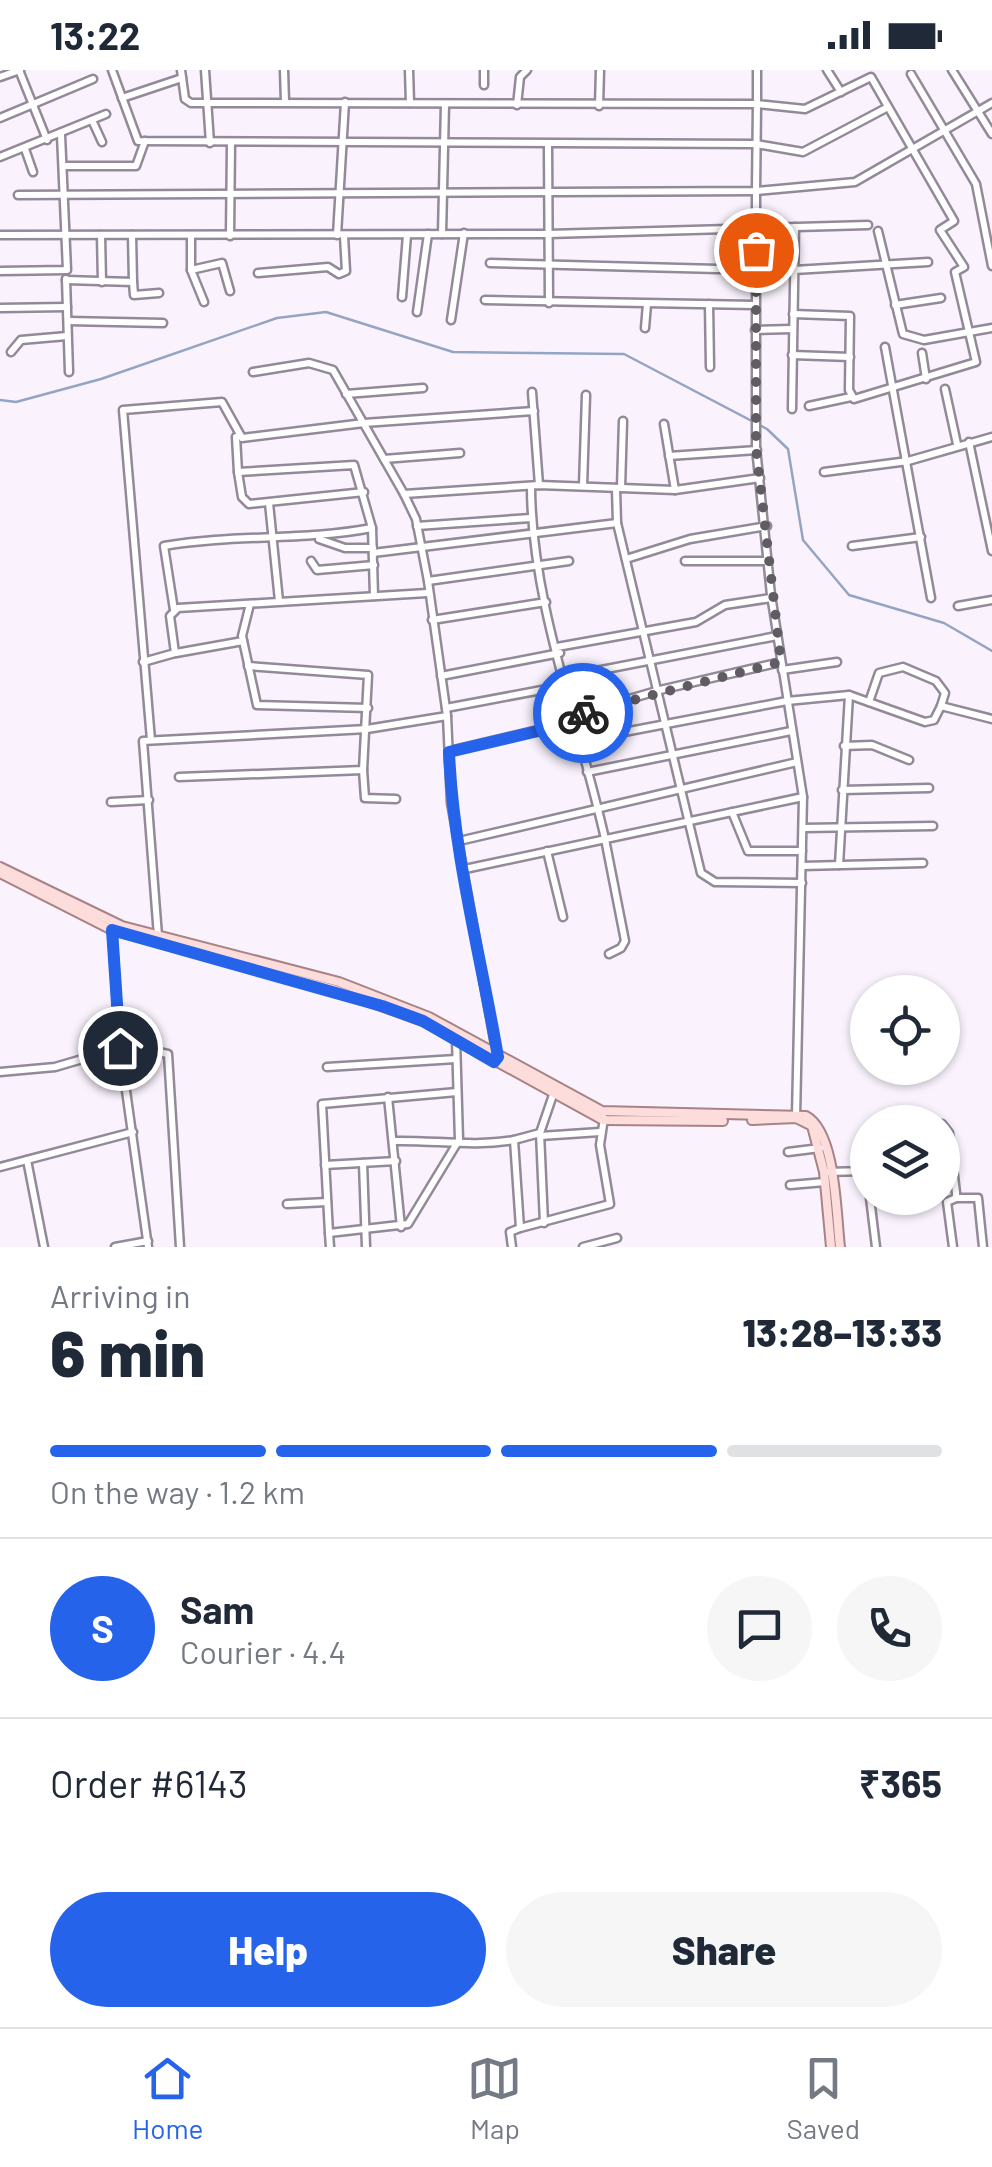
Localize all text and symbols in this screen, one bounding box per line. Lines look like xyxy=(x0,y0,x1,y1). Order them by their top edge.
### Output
text: 13:22 xyxy=(50,12,140,58)
pin xyxy=(714,208,799,293)
icon: bag xyxy=(729,223,784,278)
courier xyxy=(533,663,633,763)
icon: bike xyxy=(556,686,611,741)
map controls xyxy=(850,975,960,1215)
button: locate xyxy=(850,975,960,1085)
pin xyxy=(78,1006,163,1091)
icon: home xyxy=(93,1021,148,1076)
button: layers xyxy=(850,1105,960,1215)
text: Arriving in xyxy=(50,1276,190,1314)
text: 13:28–13:33 xyxy=(742,1309,942,1355)
text: 6 min xyxy=(50,1312,205,1390)
text: On the way · 1.2 km xyxy=(50,1472,305,1510)
button: chat xyxy=(707,1576,812,1681)
button: phone xyxy=(837,1576,942,1681)
text: Sam xyxy=(180,1586,254,1632)
text: S xyxy=(91,1605,114,1651)
text: Courier · 4.4 xyxy=(180,1632,346,1670)
text: Order #6143 xyxy=(50,1760,247,1806)
text: ₹365 xyxy=(859,1760,942,1806)
button: Help xyxy=(50,1892,486,2007)
button: Share xyxy=(506,1892,942,2007)
tab: Home xyxy=(132,2051,203,2145)
tab: Map xyxy=(467,2051,522,2145)
tab: Saved xyxy=(787,2051,860,2145)

